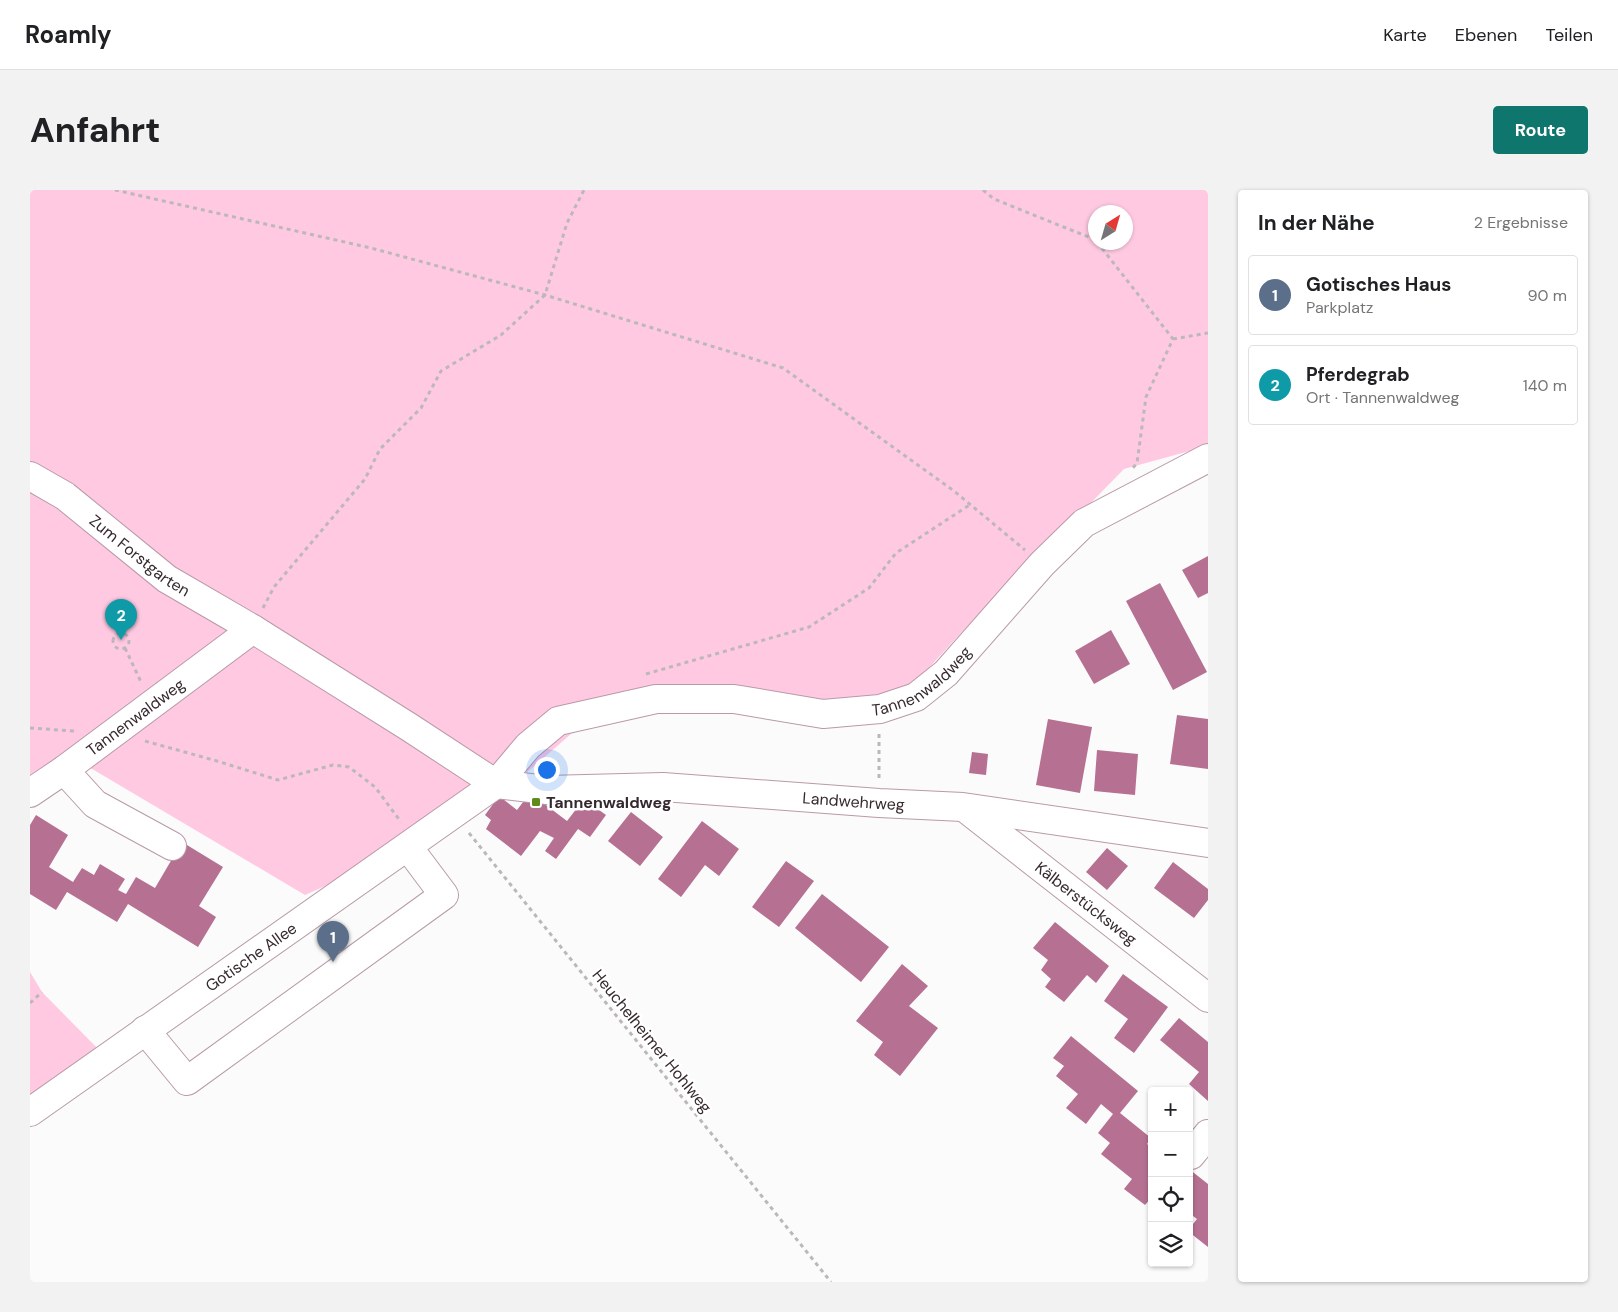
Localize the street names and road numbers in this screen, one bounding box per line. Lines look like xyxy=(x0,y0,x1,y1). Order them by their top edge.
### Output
street label: Zum Forstgarten xyxy=(85,510,194,601)
street label: Tannenwaldweg xyxy=(871,641,976,720)
street label: Tannenwaldweg xyxy=(82,673,189,760)
street label: Landwehrweg xyxy=(802,787,905,815)
street label: Kälberstücksweg xyxy=(1031,856,1142,949)
street label: Gotische Allee xyxy=(201,917,301,996)
street label: Heuchelheimer Hohlweg xyxy=(588,965,716,1117)

